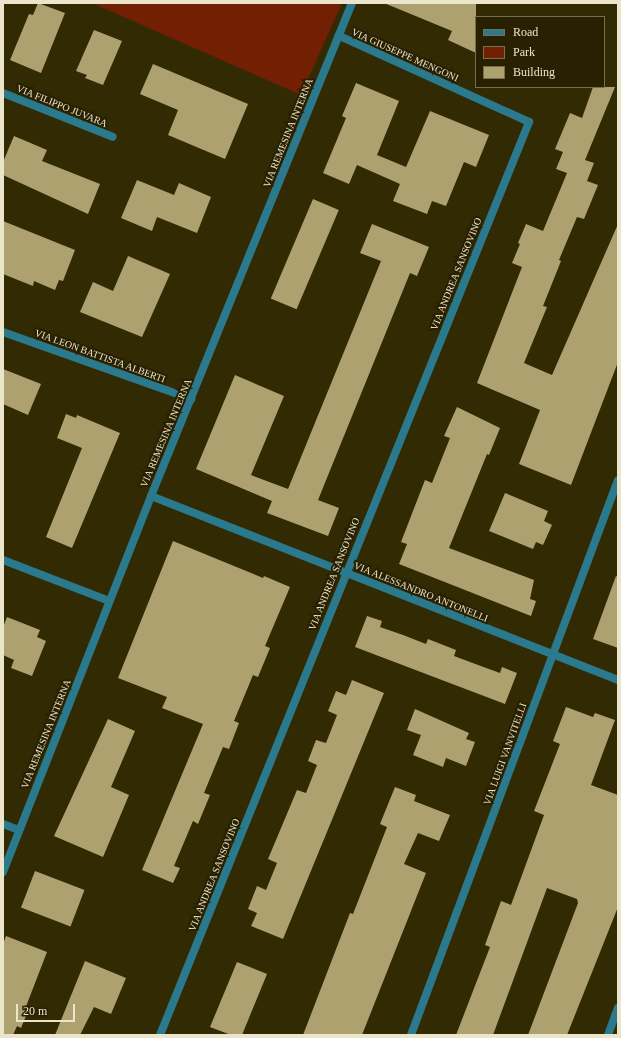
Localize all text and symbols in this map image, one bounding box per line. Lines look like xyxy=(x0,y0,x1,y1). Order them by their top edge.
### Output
legend xyxy=(475,16,605,88)
text: Road xyxy=(513,25,538,39)
street label: VIA GIUSEPPE MENGONI xyxy=(349,26,461,84)
text: Park xyxy=(513,45,535,59)
text: Building xyxy=(513,65,555,79)
street label: VIA REMESINA INTERNA xyxy=(260,76,316,190)
street label: VIA FILIPPO JUVARA xyxy=(15,82,109,130)
street label: VIA ANDREA SANSOVINO xyxy=(428,215,484,333)
street label: VIA LEON BATTISTA ALBERTI xyxy=(32,326,168,386)
street label: VIA REMESINA INTERNA xyxy=(137,376,195,490)
street label: VIA ANDREA SANSOVINO xyxy=(306,515,362,633)
street label: VIA ALESSANDRO ANTONELLI xyxy=(351,559,491,625)
street label: VIA REMESINA INTERNA xyxy=(18,677,74,791)
street label: VIA LUIGI VANVITELLI xyxy=(481,701,529,807)
street label: VIA ANDREA SANSOVINO xyxy=(186,816,242,934)
scale bar xyxy=(18,996,77,1022)
text: 20 m xyxy=(23,1004,47,1018)

